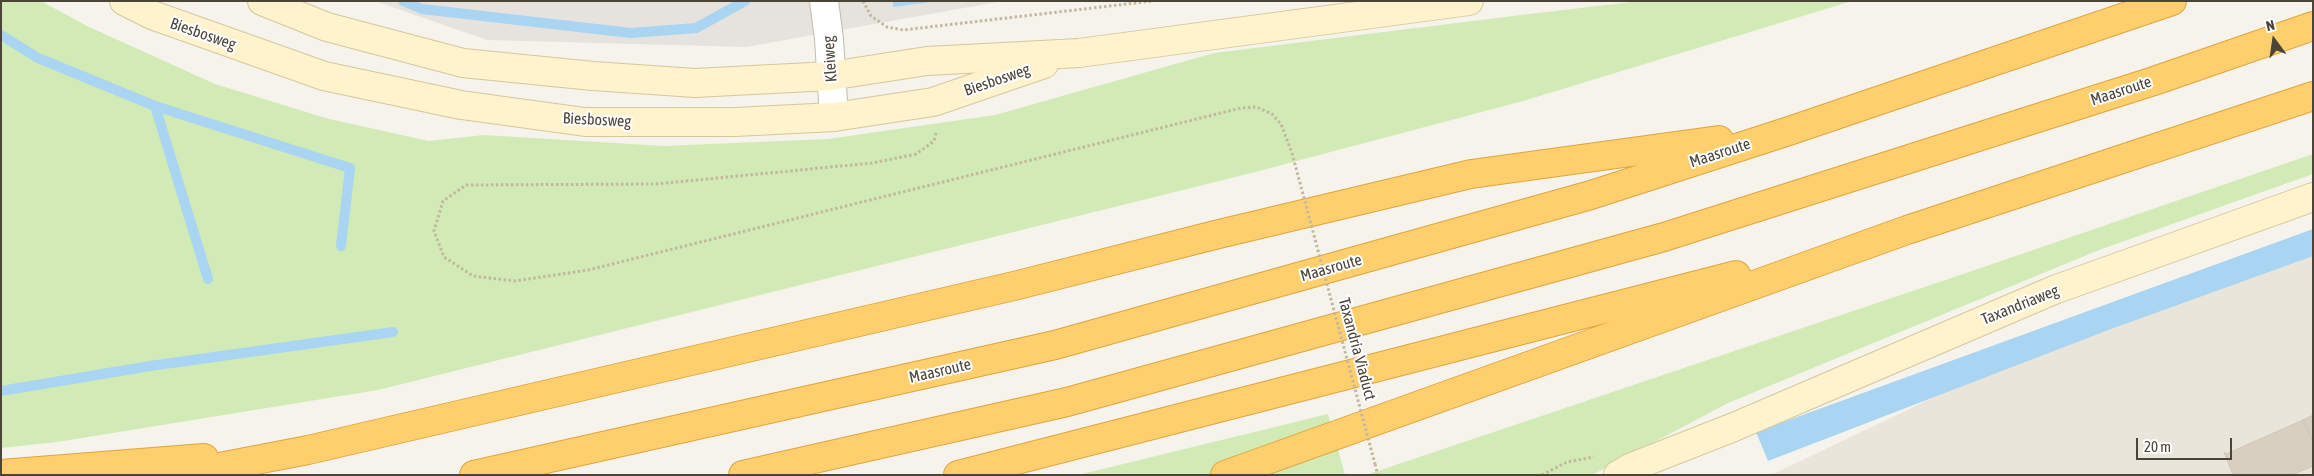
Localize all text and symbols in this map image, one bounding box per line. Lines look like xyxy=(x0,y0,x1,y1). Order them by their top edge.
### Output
street label: Biesbosweg xyxy=(168,14,238,54)
north arrow xyxy=(2249,15,2299,65)
text: N xyxy=(2264,17,2276,34)
street label: Kleiweg xyxy=(819,35,841,83)
street label: Biesbosweg xyxy=(962,60,1032,100)
street label: Maasroute xyxy=(2088,72,2154,110)
street label: Biesbosweg xyxy=(562,109,632,131)
street label: Maasroute xyxy=(1687,134,1753,172)
street label: Maasroute xyxy=(1298,250,1364,286)
street label: Taxandriaweg xyxy=(1978,281,2062,329)
street label: Taxandria Viaduct xyxy=(1334,296,1380,402)
street label: Maasroute xyxy=(907,355,973,387)
scale bar xyxy=(2139,428,2235,460)
text: 20 m xyxy=(2144,438,2171,455)

